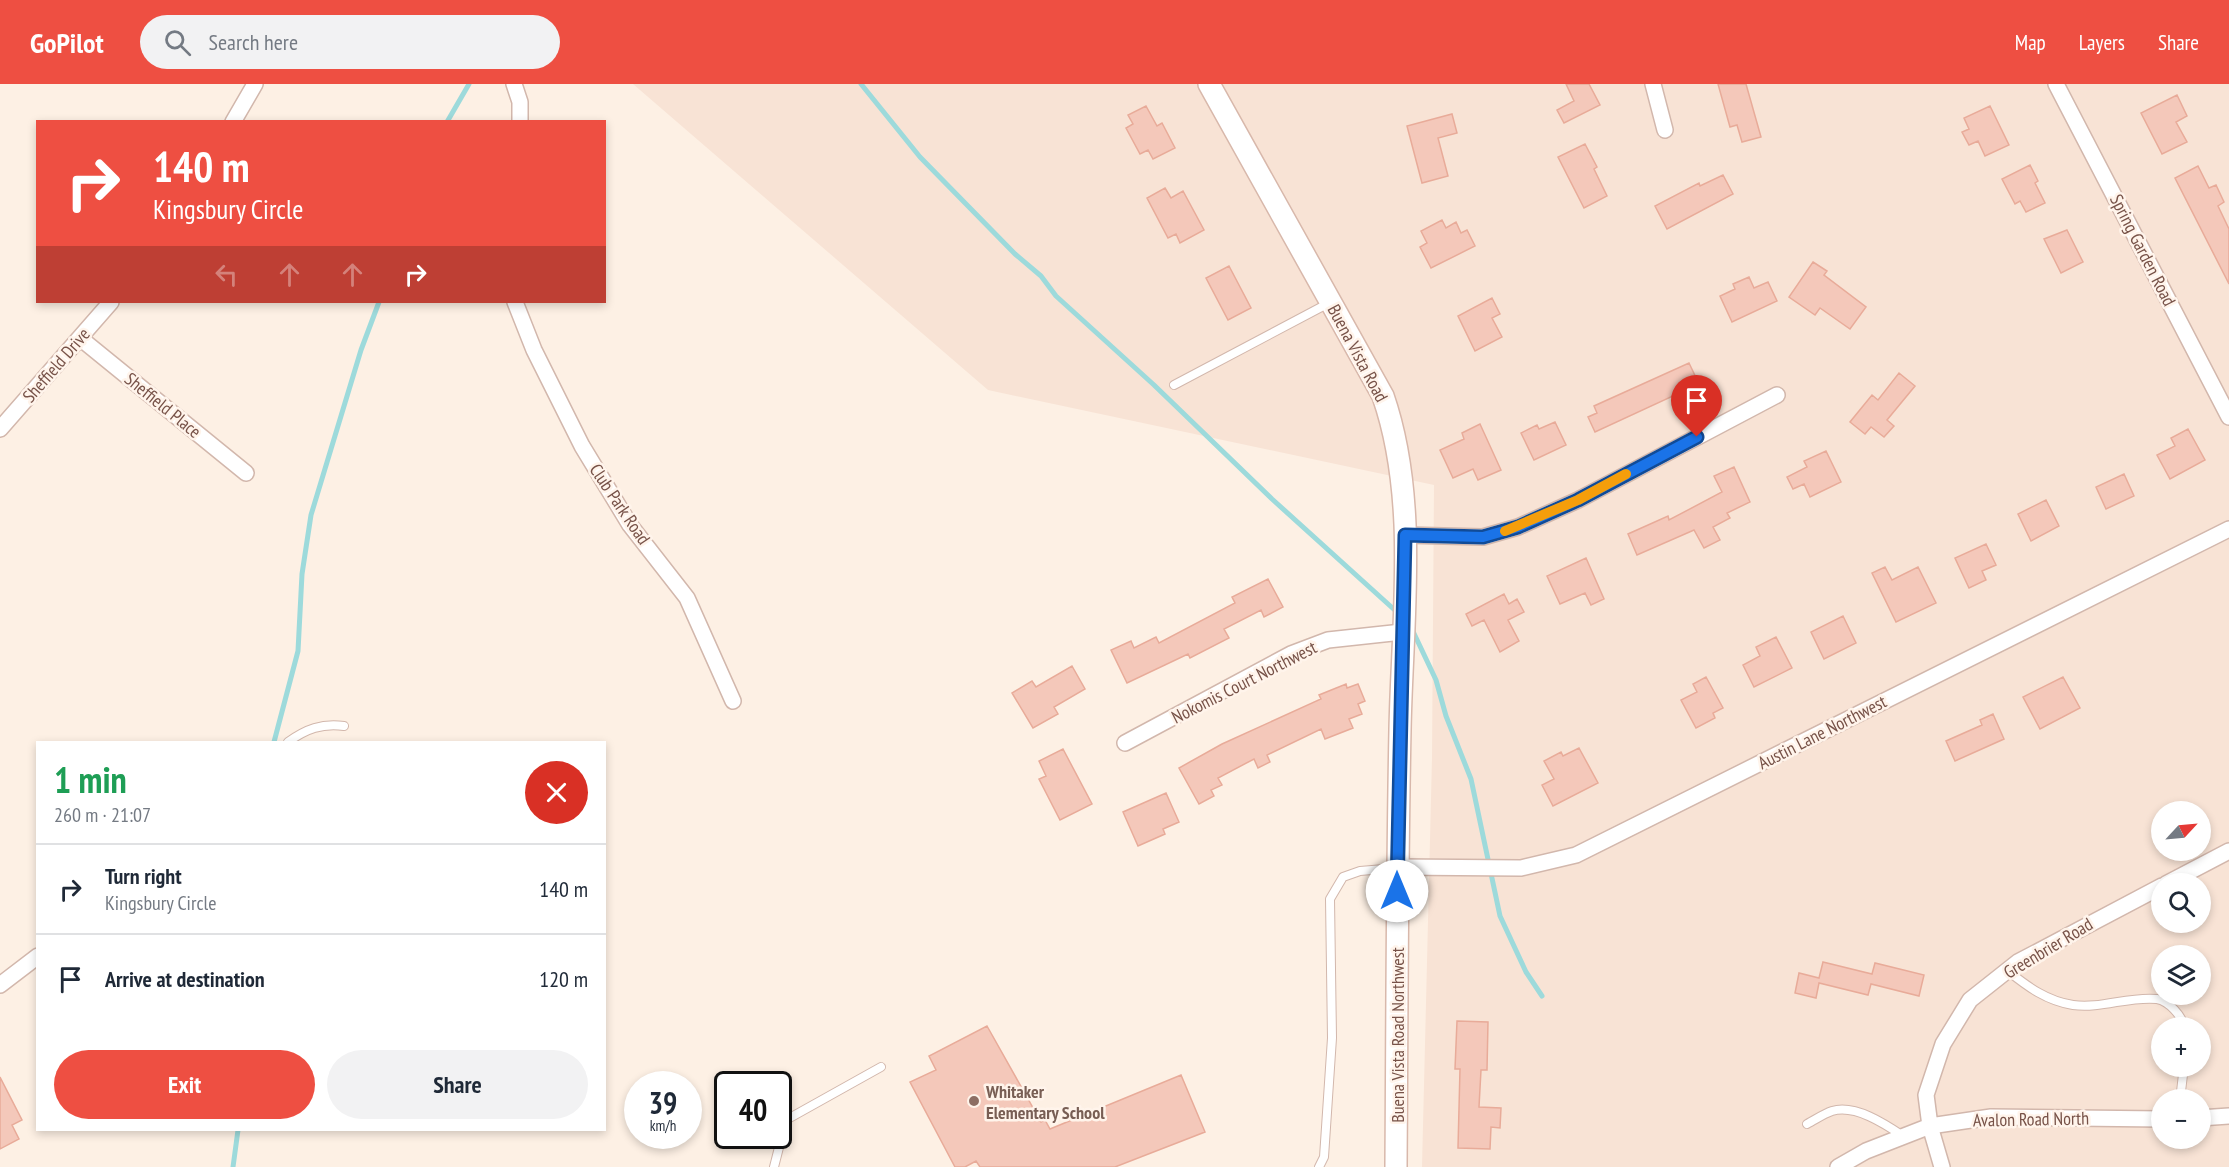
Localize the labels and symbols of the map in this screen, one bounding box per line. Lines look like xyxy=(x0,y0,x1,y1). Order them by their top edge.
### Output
street label: Spring Garden Road xyxy=(2105,190,2181,310)
street label: Buena Vista Road xyxy=(1323,300,1393,406)
street label: Sheffield Drive xyxy=(17,323,95,407)
street label: Sheffield Place xyxy=(120,367,206,443)
pin xyxy=(1671,375,1722,437)
street label: Club Park Road xyxy=(585,459,655,549)
street label: Nokomis Court Northwest xyxy=(1168,635,1320,728)
street label: Austin Lane Northwest xyxy=(1754,690,1890,774)
north arrow xyxy=(2151,801,2211,861)
position arrow xyxy=(1365,859,1429,923)
street label: Greenbrier Road xyxy=(1999,912,2097,984)
street label: Buena Vista Road Northwest xyxy=(1386,947,1409,1123)
speed limit sign: 40 xyxy=(714,1071,792,1149)
place label: Whitaker Elementary School xyxy=(985,1080,1105,1124)
marker: Whitaker Elementary School xyxy=(967,1094,981,1108)
street label: Avalon Road North xyxy=(1973,1106,2089,1132)

